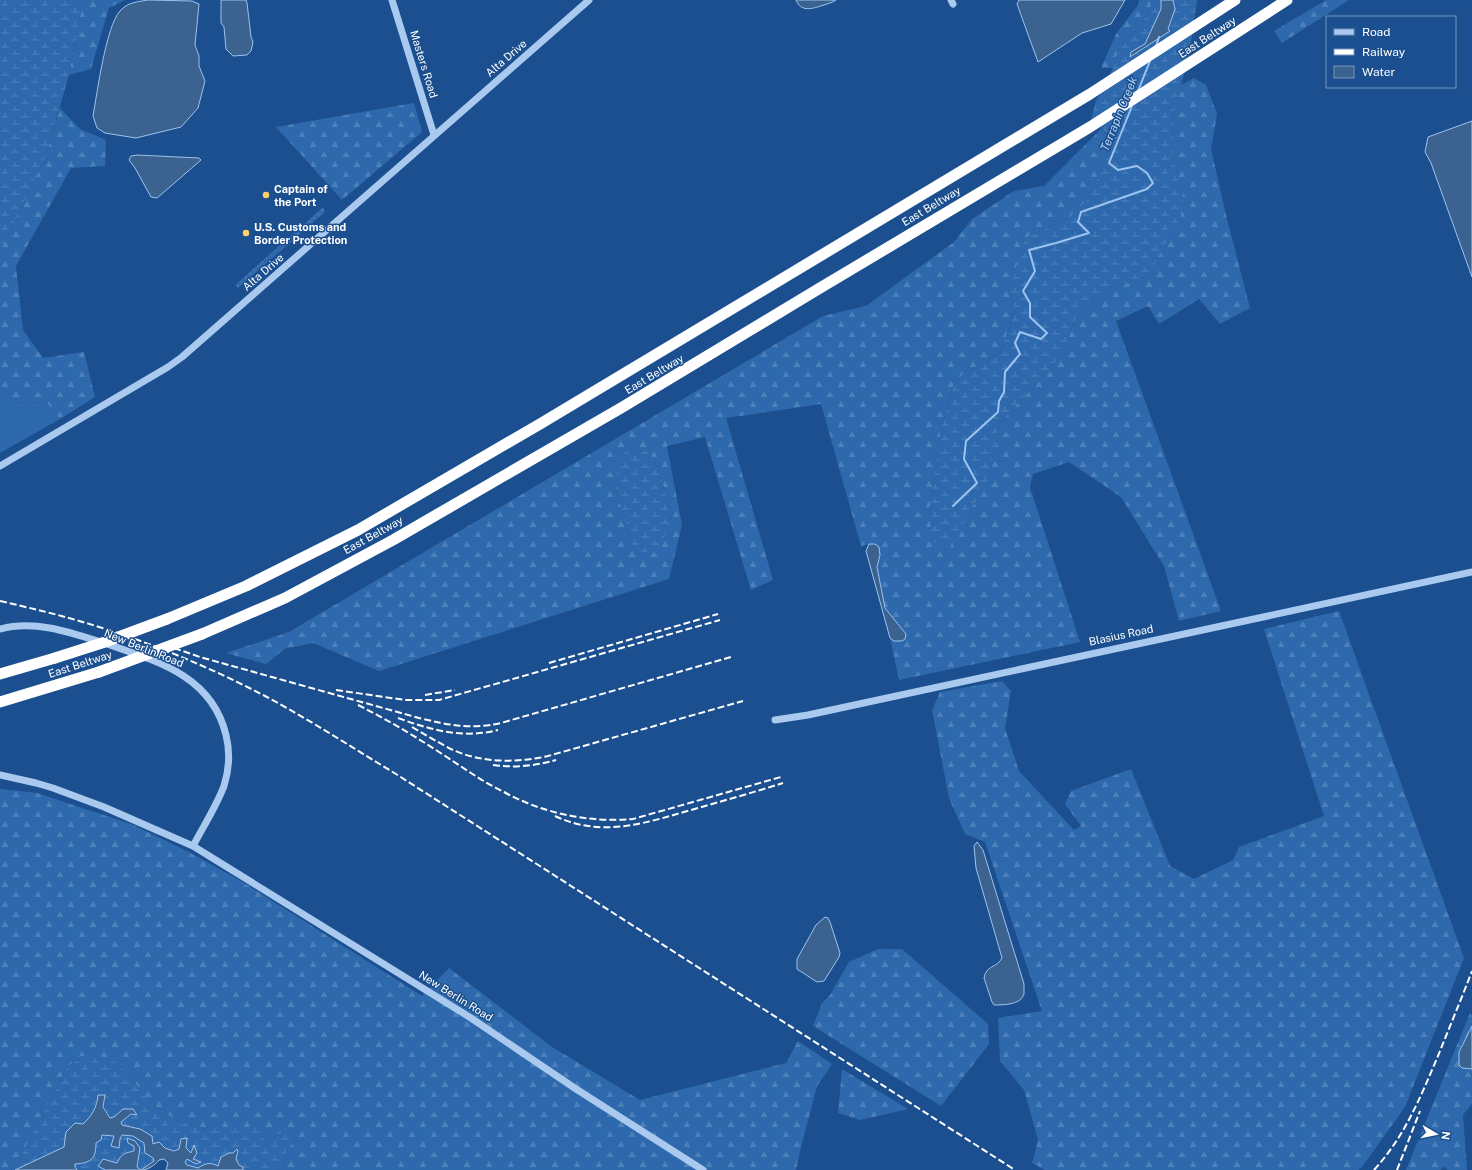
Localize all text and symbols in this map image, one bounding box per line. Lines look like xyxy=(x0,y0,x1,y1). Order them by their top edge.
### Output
street label: East Beltway xyxy=(1176,14,1238,60)
legend xyxy=(1326,16,1456,88)
text: Road xyxy=(1362,25,1390,39)
street label: Masters Road xyxy=(408,29,440,99)
street label: Alta Drive xyxy=(483,37,529,79)
text: Railway xyxy=(1362,45,1406,59)
text: Water xyxy=(1362,65,1396,79)
water label: Terrapin Creek xyxy=(1098,74,1141,153)
place label: Captain of the Port xyxy=(274,183,328,208)
street label: East Beltway xyxy=(900,184,963,228)
marker: Captain of the Port xyxy=(261,190,271,200)
place label: U.S. Customs and Border Protection xyxy=(254,221,347,246)
marker: U.S. Customs and Border Protection xyxy=(241,228,251,238)
street label: Alta Drive xyxy=(240,251,286,293)
street label: East Beltway xyxy=(623,352,686,396)
street label: East Beltway xyxy=(341,514,405,556)
street label: Blasius Road xyxy=(1088,622,1154,648)
street label: New Berlin Road xyxy=(102,627,186,669)
street label: East Beltway xyxy=(47,648,113,680)
street label: New Berlin Road xyxy=(417,968,495,1024)
north arrow xyxy=(1416,1114,1456,1154)
text: N xyxy=(1439,1130,1452,1141)

